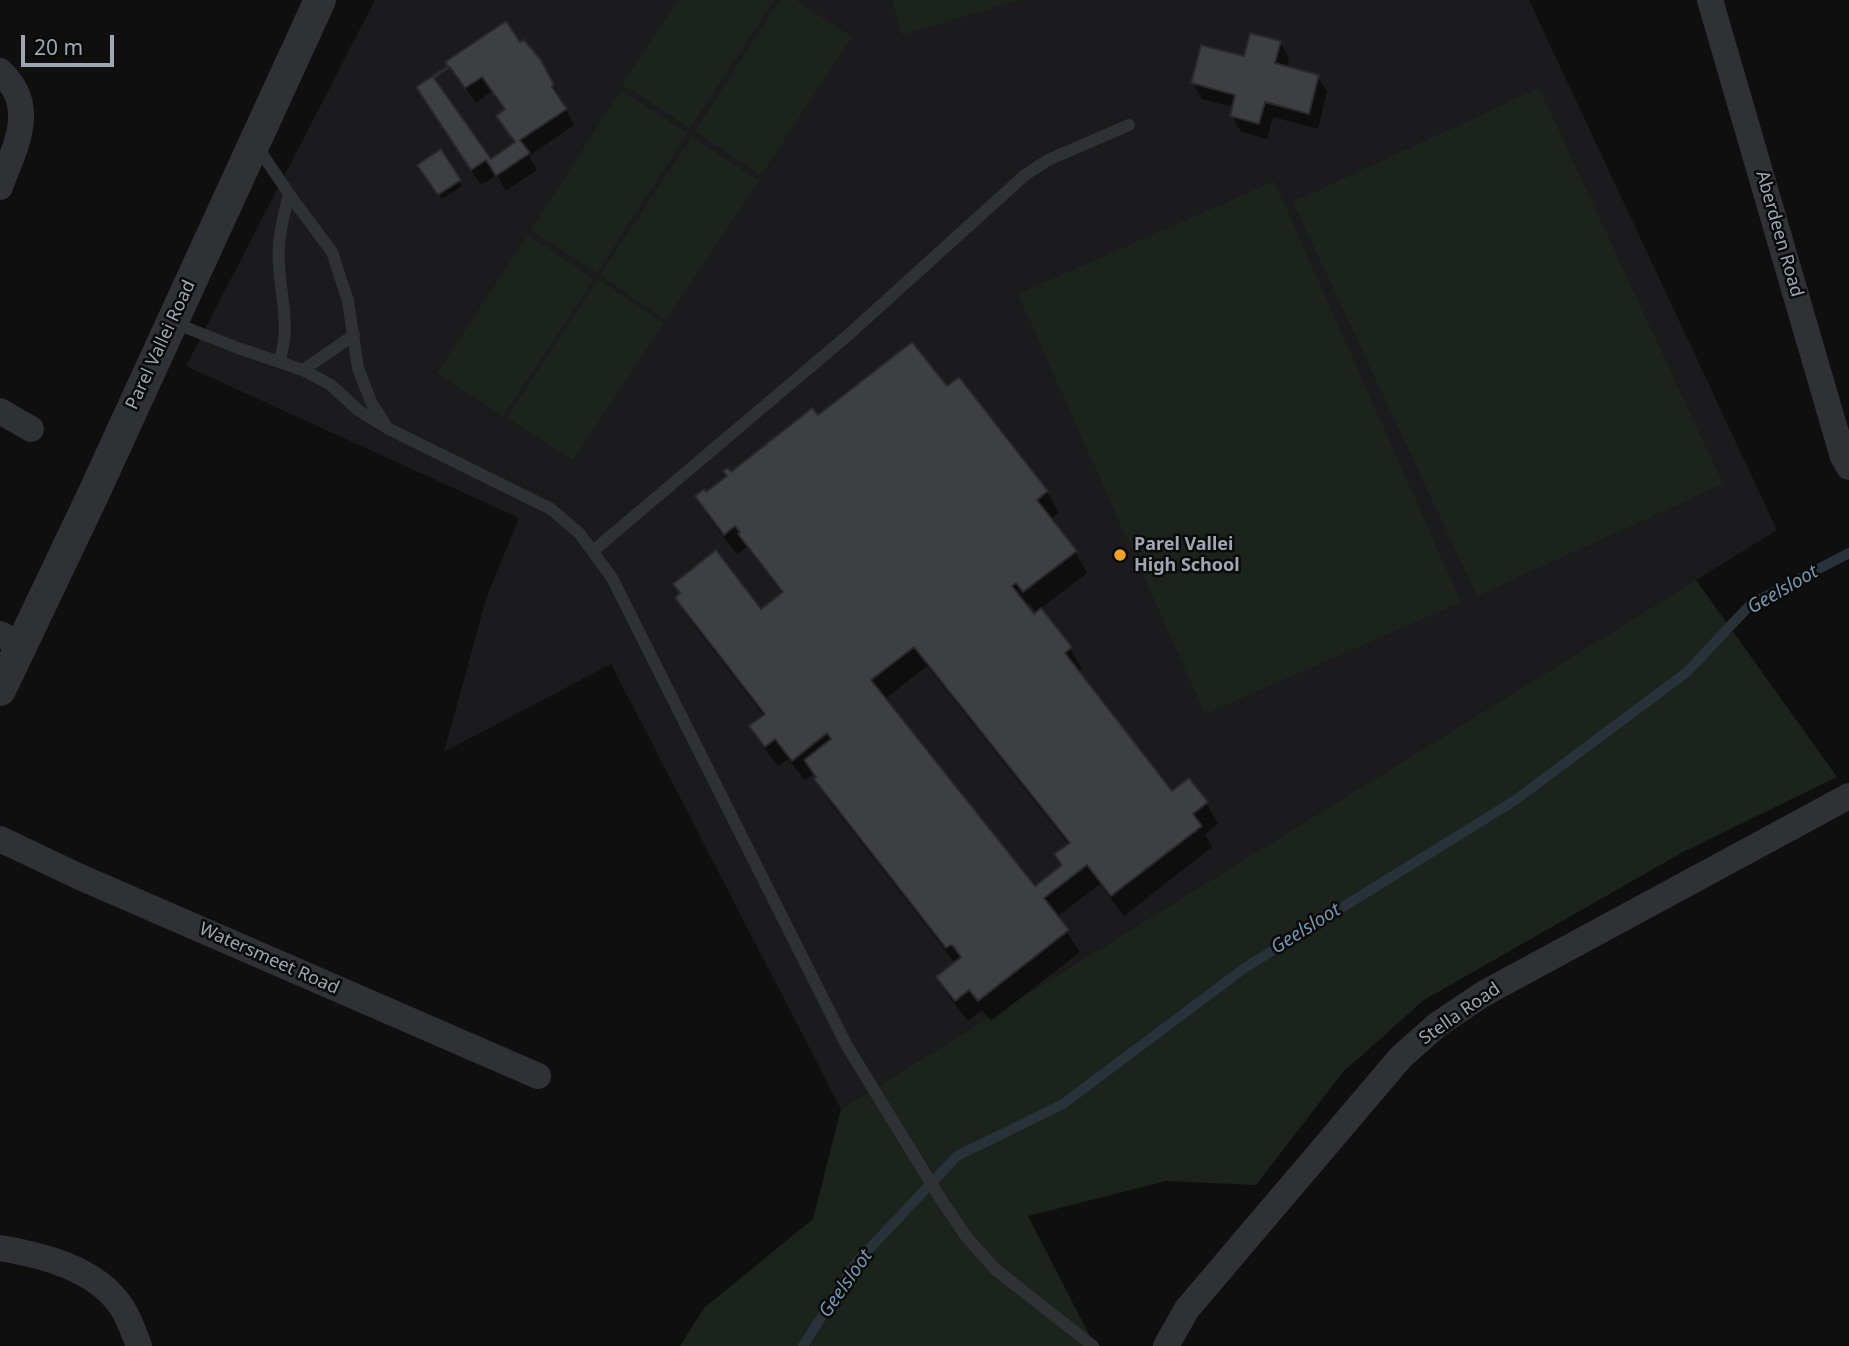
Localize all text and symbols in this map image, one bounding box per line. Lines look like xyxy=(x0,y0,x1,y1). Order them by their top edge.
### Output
scale bar xyxy=(24,21,117,65)
text: 20 m xyxy=(34,33,83,61)
street label: Aberdeen Road xyxy=(1751,168,1807,300)
street label: Parel Vallei Road xyxy=(122,277,200,413)
place label: Parel Vallei High School xyxy=(1134,534,1240,576)
marker: Parel Vallei High School xyxy=(1112,547,1128,563)
water label: Geelsloot xyxy=(1744,561,1822,619)
water label: Geelsloot xyxy=(1267,899,1345,959)
street label: Watersmeet Road xyxy=(196,918,342,1000)
street label: Stella Road xyxy=(1415,978,1505,1050)
water label: Geelsloot xyxy=(814,1246,878,1322)

